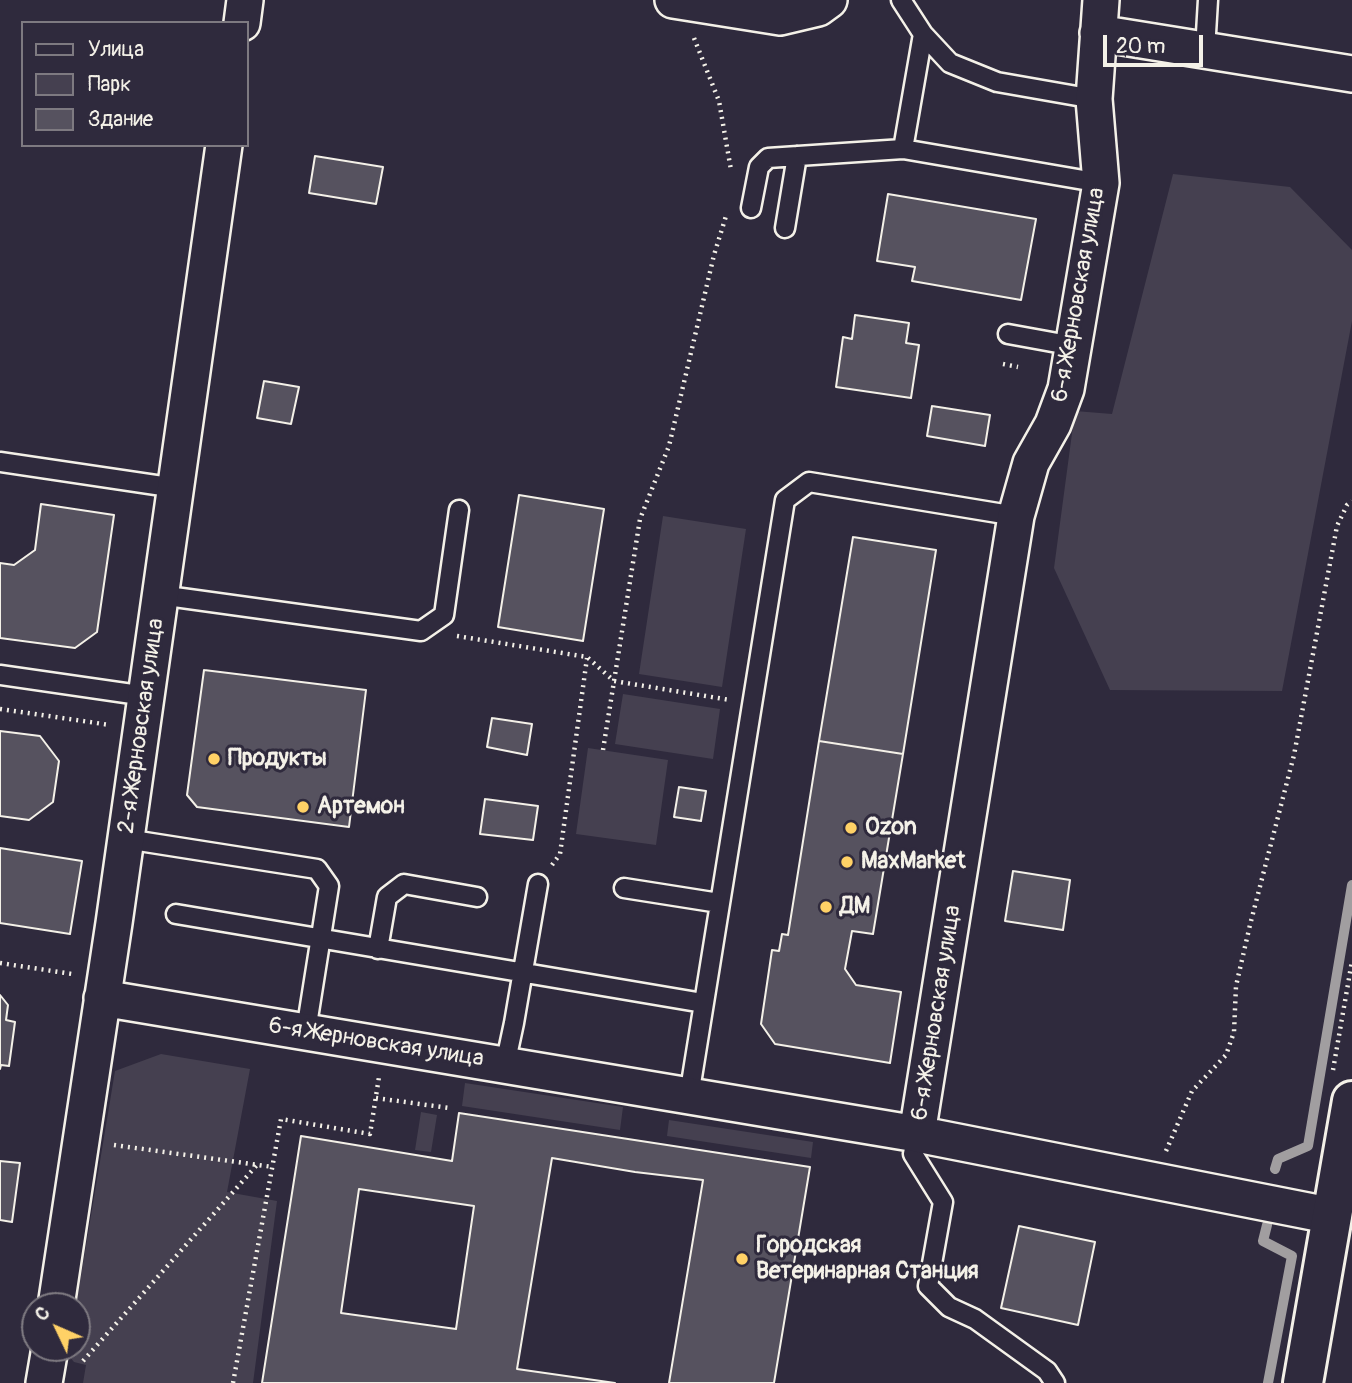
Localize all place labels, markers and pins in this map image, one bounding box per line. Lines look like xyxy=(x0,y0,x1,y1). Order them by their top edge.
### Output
place label: Продукты xyxy=(228,745,327,773)
marker: Продукты xyxy=(206,751,222,767)
place label: Артемон xyxy=(317,793,405,821)
marker: Артемон xyxy=(295,799,311,815)
place label: Ozon xyxy=(865,814,917,842)
marker: Ozon xyxy=(843,820,859,836)
place label: MaxMarket xyxy=(861,848,965,876)
marker: MaxMarket xyxy=(839,854,855,870)
place label: ДМ xyxy=(840,893,870,921)
marker: ДМ xyxy=(818,899,834,915)
place label: Городская Ветеринарная Станция xyxy=(756,1232,979,1286)
marker: Городская Ветеринарная Станция xyxy=(734,1251,750,1267)

